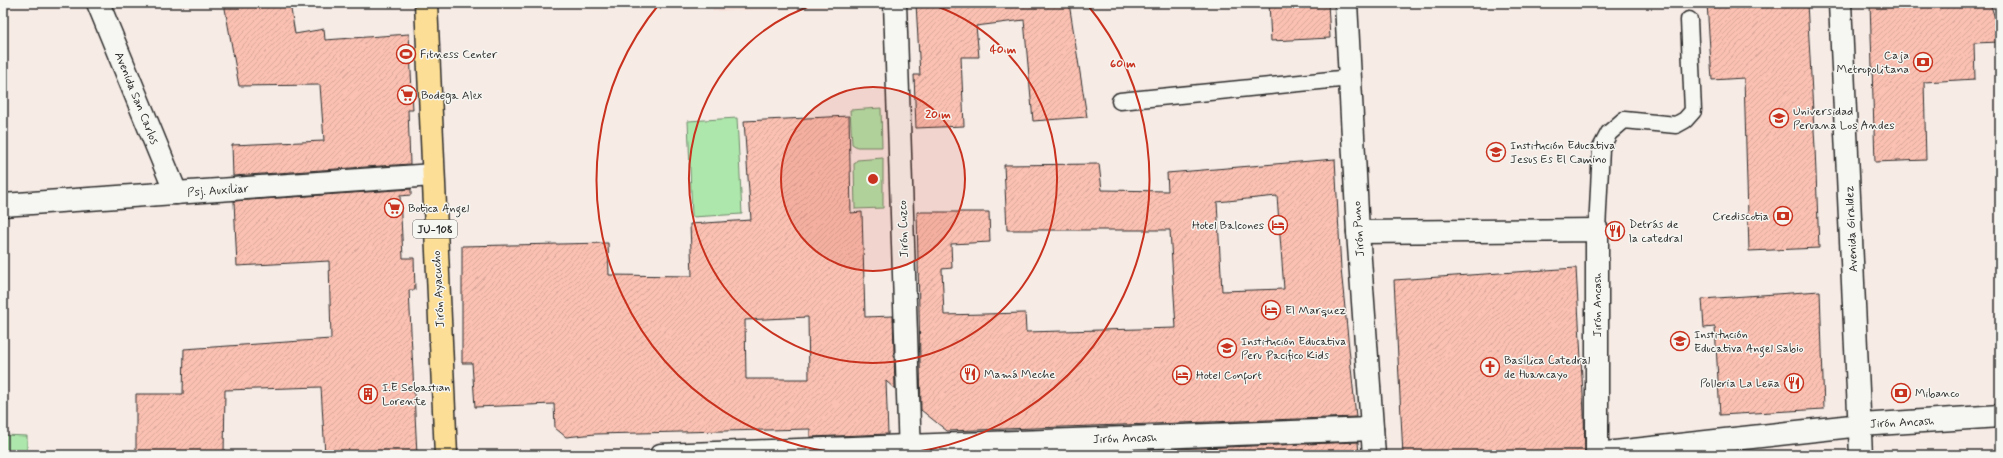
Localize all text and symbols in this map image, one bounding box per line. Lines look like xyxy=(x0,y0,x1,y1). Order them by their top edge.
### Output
text: 40 m xyxy=(990,42,1017,58)
sports icon: Fitness Center xyxy=(395,43,417,65)
place label: Fitness Center xyxy=(420,47,498,63)
place label: Caja Metropolitana xyxy=(1837,48,1909,78)
street label: Avenida San Carlos xyxy=(110,50,162,147)
bank icon: Caja Metropolitana xyxy=(1912,51,1934,73)
text: 60 m xyxy=(1110,56,1136,72)
supermarket icon: Bodega Alex xyxy=(396,84,418,106)
place label: Bodega Alex xyxy=(421,88,483,104)
place label: Universidad Peruana Los Andes xyxy=(1793,104,1895,134)
text: 20 m xyxy=(925,107,951,123)
school or university icon: Universidad Peruana Los Andes xyxy=(1768,107,1790,129)
place label: Institución Educativa Jesus Es El Camino xyxy=(1510,138,1615,168)
school or university icon: Institución Educativa Jesus Es El Camino xyxy=(1485,141,1507,163)
centre of rings xyxy=(866,172,880,186)
street label: Psj. Auxiliar xyxy=(187,181,249,201)
street label: Avenida Giraldez xyxy=(1842,185,1862,273)
supermarket icon: Botica Angel xyxy=(383,197,405,219)
street label: Jirón Cuzco xyxy=(895,200,913,258)
street label: Jirón Puno xyxy=(1349,200,1369,257)
place label: Botica Angel xyxy=(408,201,469,218)
bank icon: Crediscotia xyxy=(1772,205,1794,227)
place label: Crediscotia xyxy=(1712,209,1769,225)
hotel icon: Hotel Balcones xyxy=(1267,214,1289,236)
place label: Detrás de la catedral xyxy=(1629,217,1682,247)
place label: Hotel Balcones xyxy=(1192,218,1264,234)
road number: JU-108 xyxy=(413,220,457,238)
restaurant icon: Detrás de la catedral xyxy=(1604,220,1626,242)
street label: Jirón Ayacucho xyxy=(429,250,449,328)
street label: Jirón Ancash xyxy=(1590,273,1606,337)
hotel icon: El Marquez xyxy=(1260,299,1282,321)
place label: El Marquez xyxy=(1285,303,1347,319)
place label: Institución Educativa Angel Sabio xyxy=(1694,327,1804,358)
school or university icon: Institución Educativa Angel Sabio xyxy=(1669,330,1691,352)
place label: Institución Educativa Peru Pacifico Kids xyxy=(1241,334,1346,364)
school or university icon: Institución Educativa Peru Pacifico Kids xyxy=(1216,337,1238,359)
place label: Basílica Catedral de Huancayo xyxy=(1504,353,1590,383)
church icon: Basílica Catedral de Huancayo xyxy=(1479,356,1501,378)
restaurant icon: Mamá Meche xyxy=(959,363,981,385)
hotel icon: Hotel Confort xyxy=(1171,364,1193,386)
place label: Mamá Meche xyxy=(984,367,1055,383)
place label: Hotel Confort xyxy=(1196,368,1263,385)
restaurant icon: Polleria La Leña xyxy=(1783,372,1805,394)
place label: Polleria La Leña xyxy=(1700,376,1780,392)
place label: I.E Sebastian Lorente xyxy=(382,380,450,410)
bank icon: Mibanco xyxy=(1890,382,1912,404)
building icon: I.E Sebastian Lorente xyxy=(357,383,379,405)
place label: Mibanco xyxy=(1915,386,1960,402)
street label: Jirón Ancash xyxy=(1869,413,1935,433)
street label: Jirón Ancash xyxy=(1093,430,1158,448)

